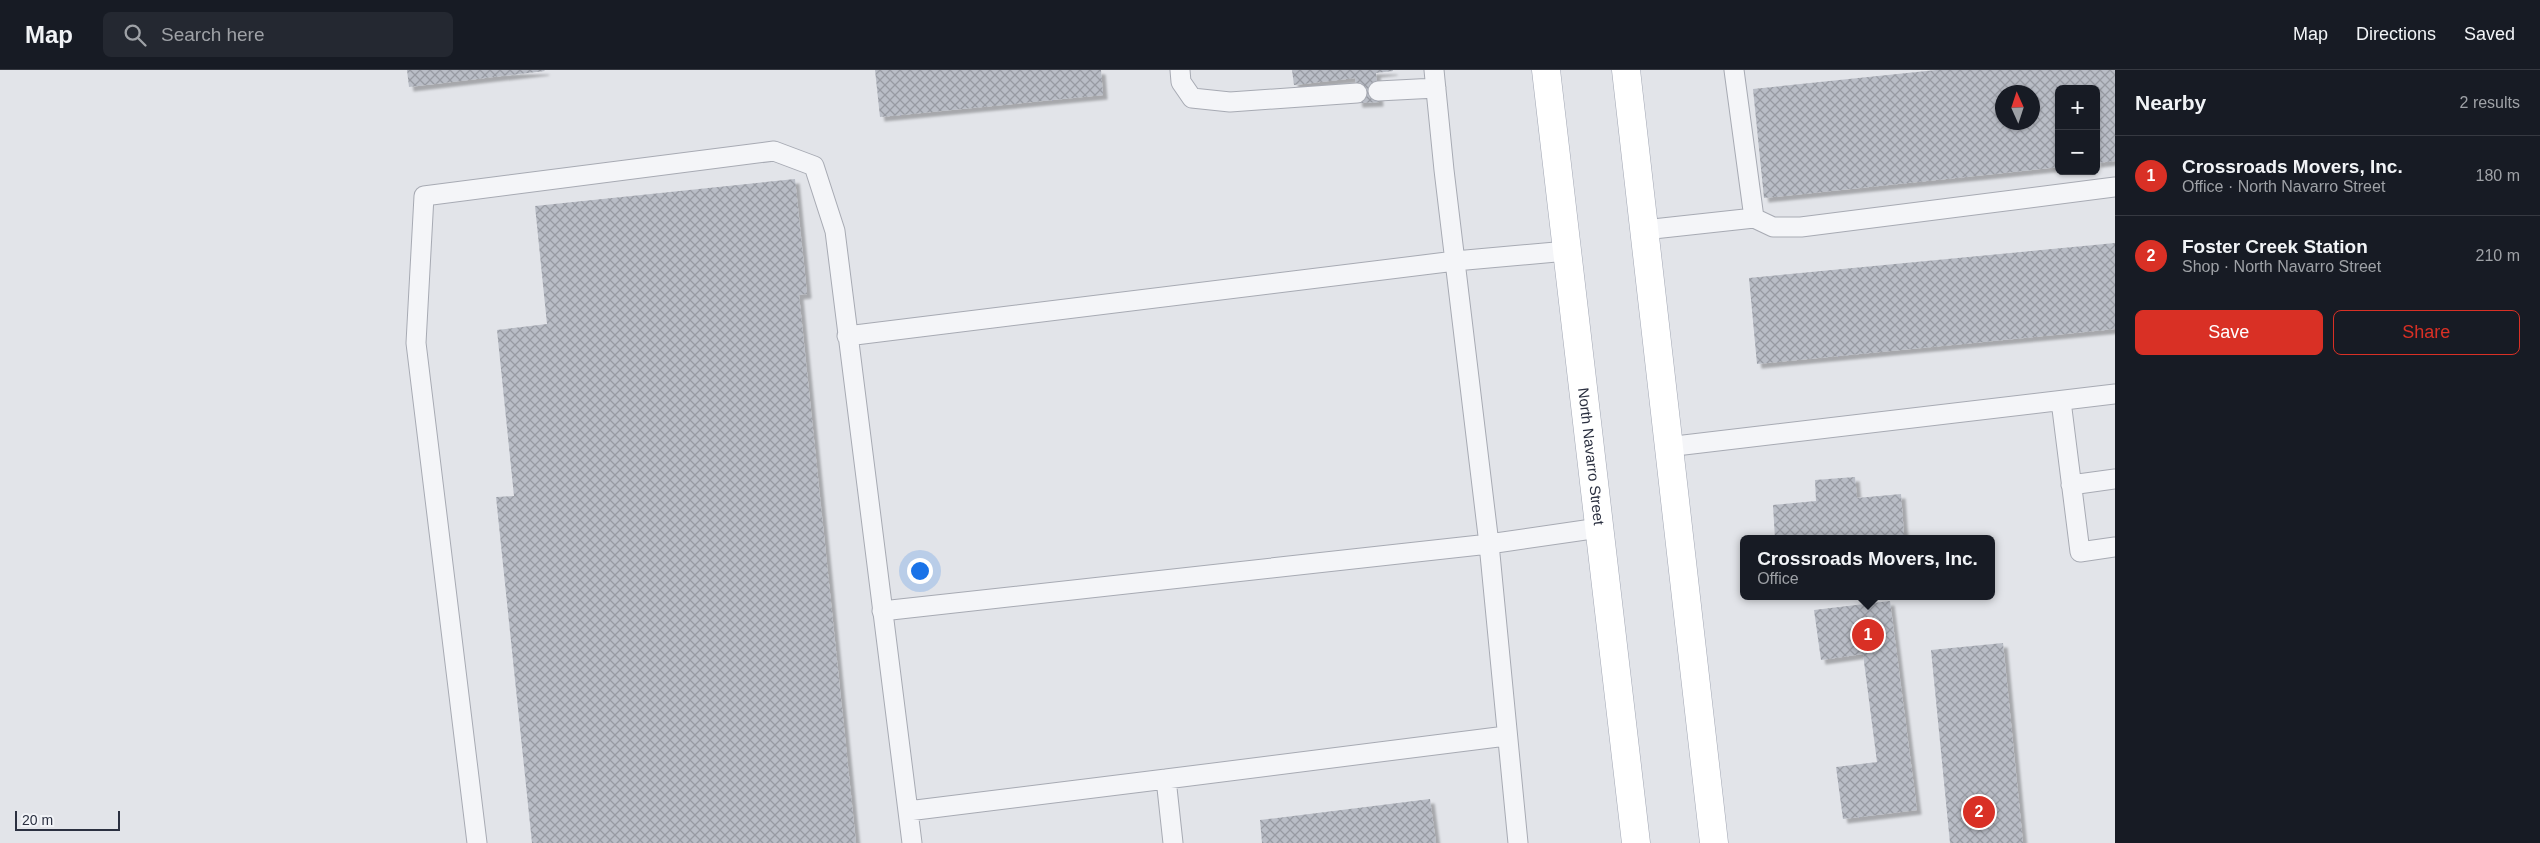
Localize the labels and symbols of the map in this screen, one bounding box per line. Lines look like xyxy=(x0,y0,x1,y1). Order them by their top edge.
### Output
north arrow xyxy=(1995,85,2040,130)
street label: North Navarro Street xyxy=(1575,387,1608,527)
your location xyxy=(907,558,933,584)
pin: 1 xyxy=(1852,616,1884,654)
pin: 2 xyxy=(1963,793,1995,831)
scale bar xyxy=(15,808,120,831)

